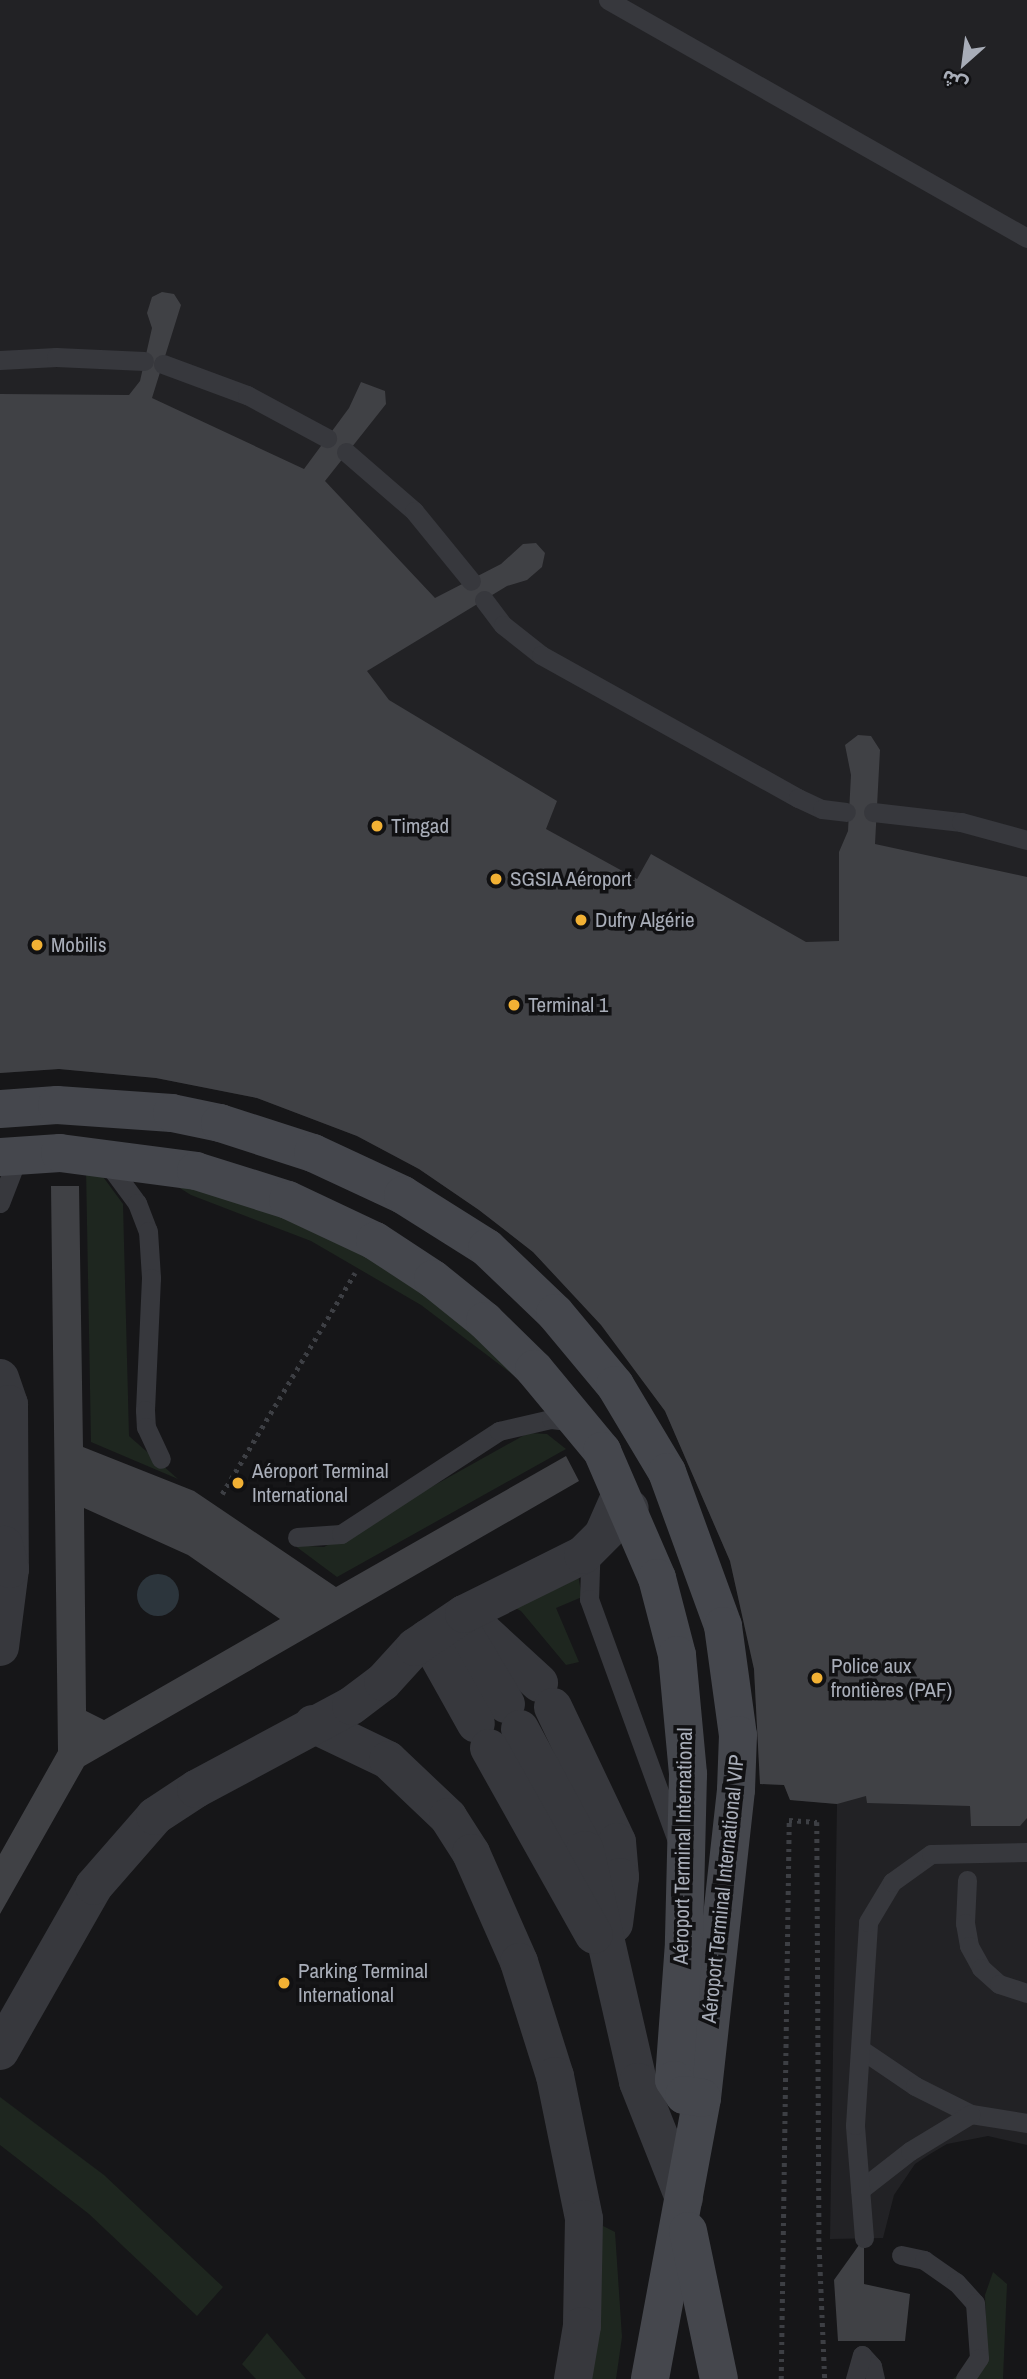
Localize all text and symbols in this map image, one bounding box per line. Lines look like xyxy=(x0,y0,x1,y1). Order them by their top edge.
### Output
north arrow xyxy=(929,28,999,98)
text: ش xyxy=(937,64,972,99)
place label: Timgad xyxy=(391,813,449,839)
marker: Timgad xyxy=(369,818,385,834)
place label: SGSIA Aéroport xyxy=(510,866,633,892)
marker: SGSIA Aéroport xyxy=(488,871,504,887)
place label: Dufry Algérie xyxy=(595,907,695,933)
marker: Dufry Algérie xyxy=(573,912,589,928)
place label: Mobilis xyxy=(51,932,107,958)
marker: Mobilis xyxy=(29,937,45,953)
place label: Terminal 1 xyxy=(528,992,608,1018)
marker: Terminal 1 xyxy=(506,997,522,1013)
place label: Aéroport Terminal International xyxy=(252,1458,389,1508)
marker: Aéroport Terminal International xyxy=(230,1475,246,1491)
place label: Police aux frontières (PAF) xyxy=(831,1653,952,1703)
marker: Police aux frontières (PAF) xyxy=(809,1670,825,1686)
street label: Aéroport Terminal International xyxy=(668,1727,698,1965)
street label: Aéroport Terminal International VIP xyxy=(696,1753,750,2025)
place label: Parking Terminal International xyxy=(298,1958,428,2008)
marker: Parking Terminal International xyxy=(276,1975,292,1991)

